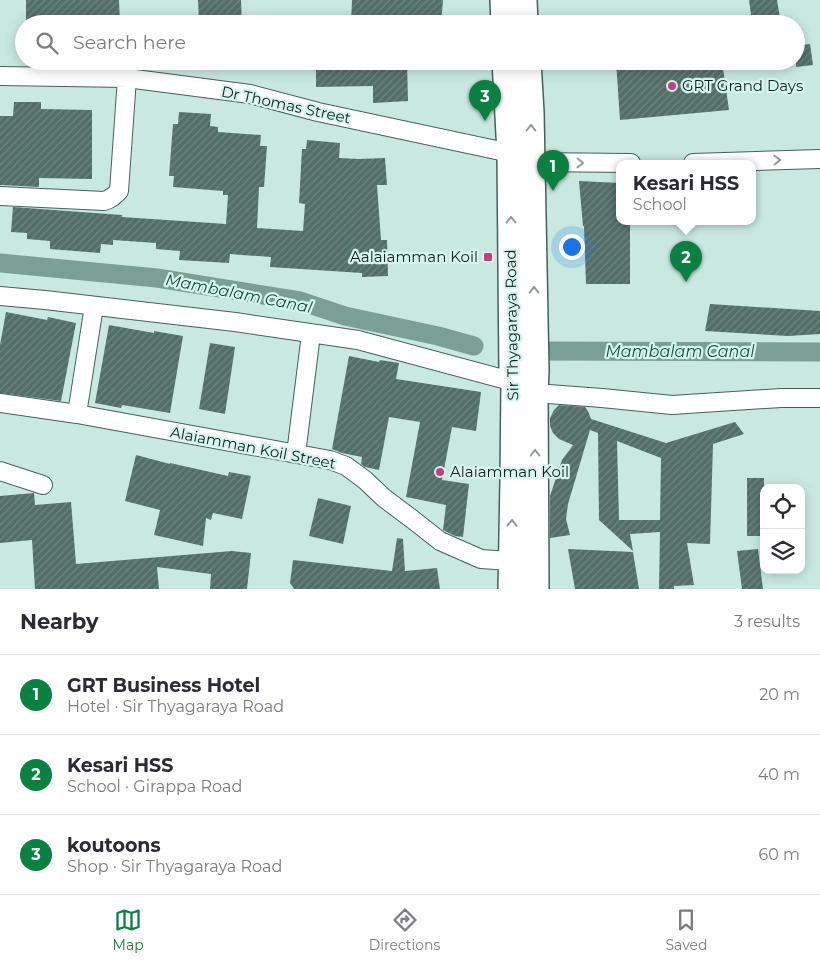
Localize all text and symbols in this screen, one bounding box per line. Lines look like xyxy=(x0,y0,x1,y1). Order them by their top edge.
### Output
search box xyxy=(15,15,805,70)
icon: search xyxy=(33,29,61,57)
text: Search here xyxy=(73,31,186,54)
place label: GRT Grand Days xyxy=(682,76,803,95)
pin: 3 xyxy=(469,80,501,121)
marker: GRT Grand Days xyxy=(666,80,678,92)
street label: Dr Thomas Street xyxy=(220,82,353,128)
one-way arrow xyxy=(526,124,536,132)
pin: 1 xyxy=(537,150,569,191)
one-way arrow xyxy=(773,155,781,165)
one-way arrow xyxy=(576,157,584,168)
popup xyxy=(616,160,756,225)
text: Kesari HSS xyxy=(633,172,739,195)
text: School xyxy=(633,195,687,214)
one-way arrow xyxy=(505,216,516,224)
your location xyxy=(559,234,585,260)
pin: 2 xyxy=(670,241,702,282)
place label: Aalaiamman Koil xyxy=(350,247,478,266)
street label: Sir Thyagaraya Road xyxy=(501,249,522,401)
marker: Aalaiamman Koil xyxy=(482,251,494,263)
water label: Mambalam Canal xyxy=(164,270,315,317)
one-way arrow xyxy=(529,286,539,294)
water label: Mambalam Canal xyxy=(605,342,755,361)
street label: Alaiamman Koil Street xyxy=(169,422,338,473)
one-way arrow xyxy=(530,449,540,456)
place label: Alaiamman Koil xyxy=(450,462,569,481)
marker: Alaiamman Koil xyxy=(434,466,446,478)
map controls xyxy=(760,484,805,574)
button: locate xyxy=(760,484,805,529)
one-way arrow xyxy=(507,519,517,526)
button: layers xyxy=(760,529,805,574)
text: Nearby xyxy=(20,609,99,634)
text: 3 results xyxy=(734,612,800,631)
text: GRT Business Hotel xyxy=(67,674,260,697)
text: 1 xyxy=(33,685,39,704)
text: 20 m xyxy=(759,685,800,704)
text: Hotel · Sir Thyagaraya Road xyxy=(67,697,284,716)
text: Kesari HSS xyxy=(67,754,173,777)
text: 2 xyxy=(31,765,41,784)
text: 40 m xyxy=(758,765,800,784)
text: School · Girappa Road xyxy=(67,777,242,796)
text: koutoons xyxy=(67,834,161,857)
text: 3 xyxy=(31,845,41,864)
text: 60 m xyxy=(758,845,800,864)
text: Shop · Sir Thyagaraya Road xyxy=(67,857,282,876)
tab: Map xyxy=(113,906,144,954)
tab: Directions xyxy=(369,906,440,954)
tab: Saved xyxy=(665,906,707,954)

